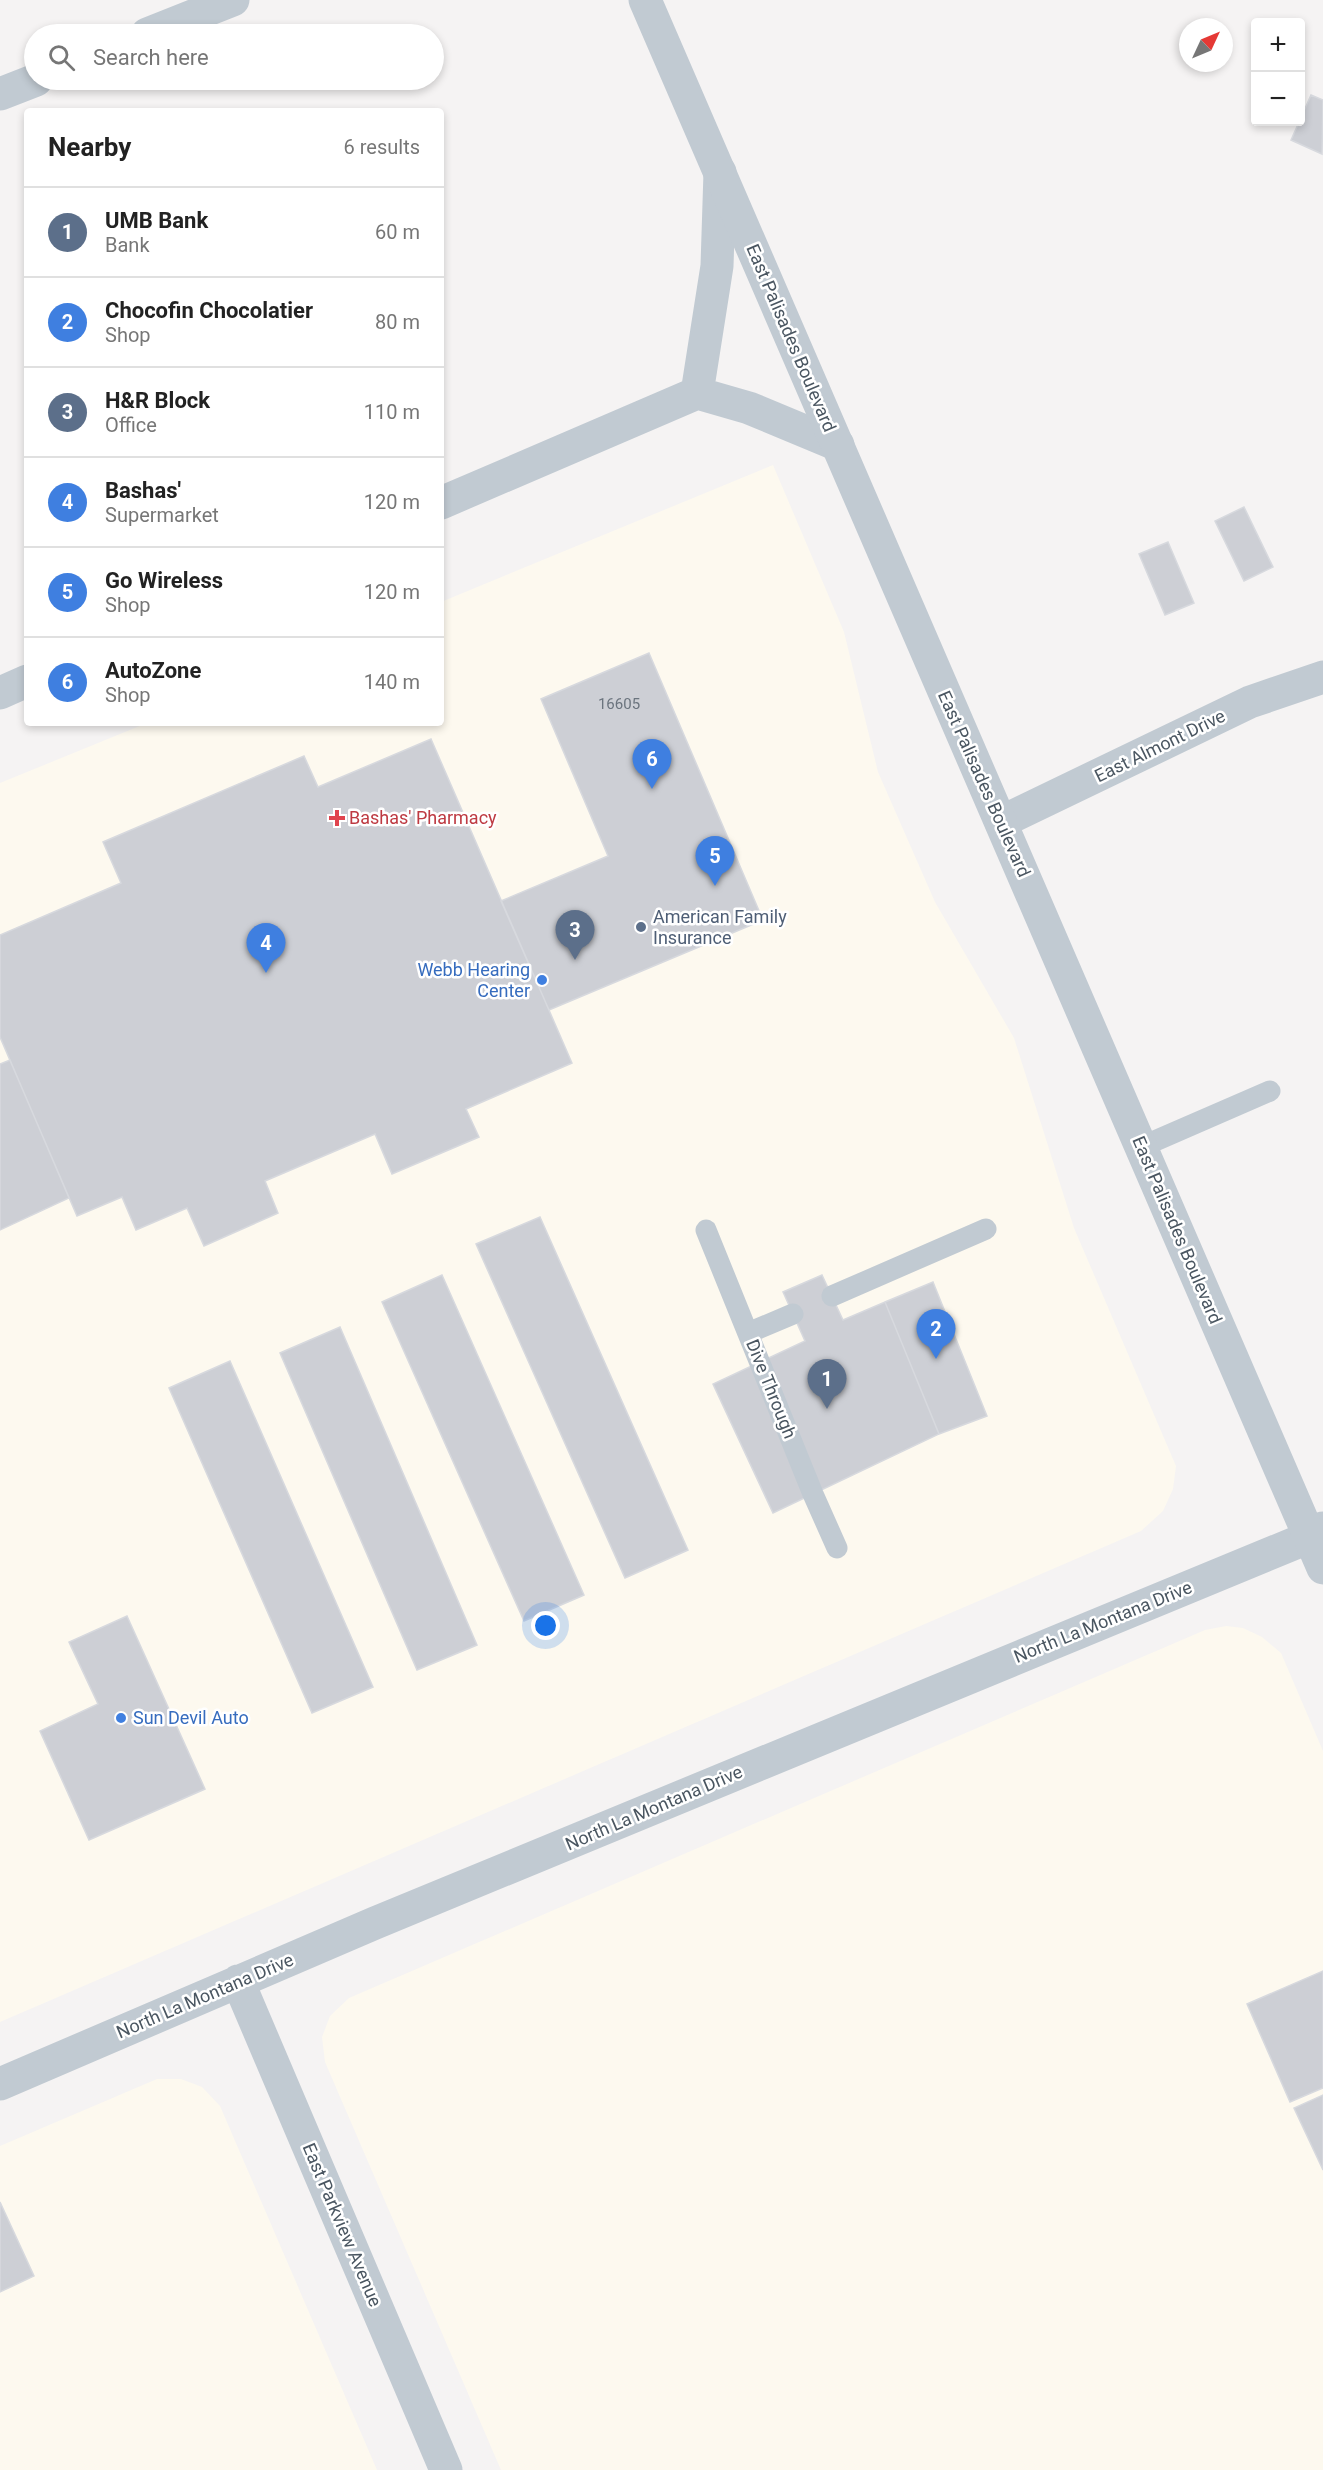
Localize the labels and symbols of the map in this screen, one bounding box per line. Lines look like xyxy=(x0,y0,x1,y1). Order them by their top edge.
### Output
north arrow xyxy=(1179,18,1233,72)
street label: East Palisades Boulevard xyxy=(742,241,841,435)
street label: East Palisades Boulevard xyxy=(934,687,1035,880)
house number: 16605 xyxy=(598,695,640,713)
street label: East Almont Drive xyxy=(1091,705,1228,786)
pin: 6 xyxy=(632,740,672,789)
place label: Bashas' Pharmacy xyxy=(349,807,497,828)
marker: Bashas' Pharmacy xyxy=(330,811,344,825)
pin: 5 xyxy=(696,836,734,886)
place label: American Family Insurance xyxy=(653,906,787,948)
pin: 3 xyxy=(556,910,594,960)
marker: American Family Insurance xyxy=(634,920,648,934)
pin: 4 xyxy=(246,924,286,973)
place label: Webb Hearing Center xyxy=(417,959,530,1001)
marker: Webb Hearing Center xyxy=(535,973,549,987)
street label: East Palisades Boulevard xyxy=(1128,1133,1227,1327)
pin: 2 xyxy=(916,1310,956,1359)
street label: Dive Through xyxy=(742,1336,801,1442)
pin: 1 xyxy=(808,1360,846,1409)
street label: North La Montana Drive xyxy=(1011,1576,1195,1667)
your location xyxy=(531,1611,560,1640)
place label: Sun Devil Auto xyxy=(133,1707,249,1728)
marker: Sun Devil Auto xyxy=(114,1711,128,1725)
street label: North La Montana Drive xyxy=(562,1761,745,1854)
street label: North La Montana Drive xyxy=(113,1949,296,2042)
street label: East Parkview Avenue xyxy=(299,2140,386,2310)

